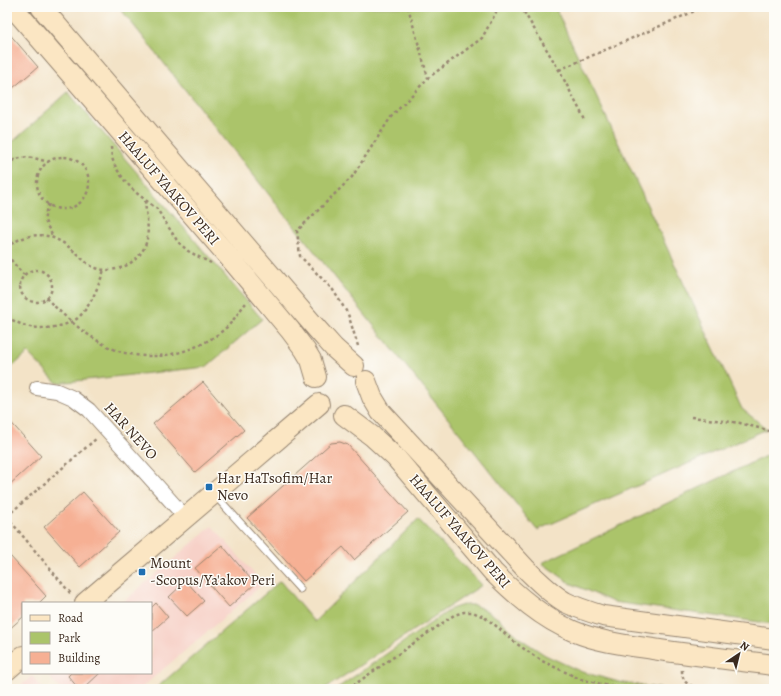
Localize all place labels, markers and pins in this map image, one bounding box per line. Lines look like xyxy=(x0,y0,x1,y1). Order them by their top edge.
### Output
place label: Har HaTsofim/Har Nevo xyxy=(217,468,332,505)
marker: Har HaTsofim/Har Nevo xyxy=(204,482,214,492)
place label: Mount -Scopus/Ya'akov Peri xyxy=(150,553,275,590)
marker: Mount -Scopus/Ya'akov Peri xyxy=(137,567,147,577)

